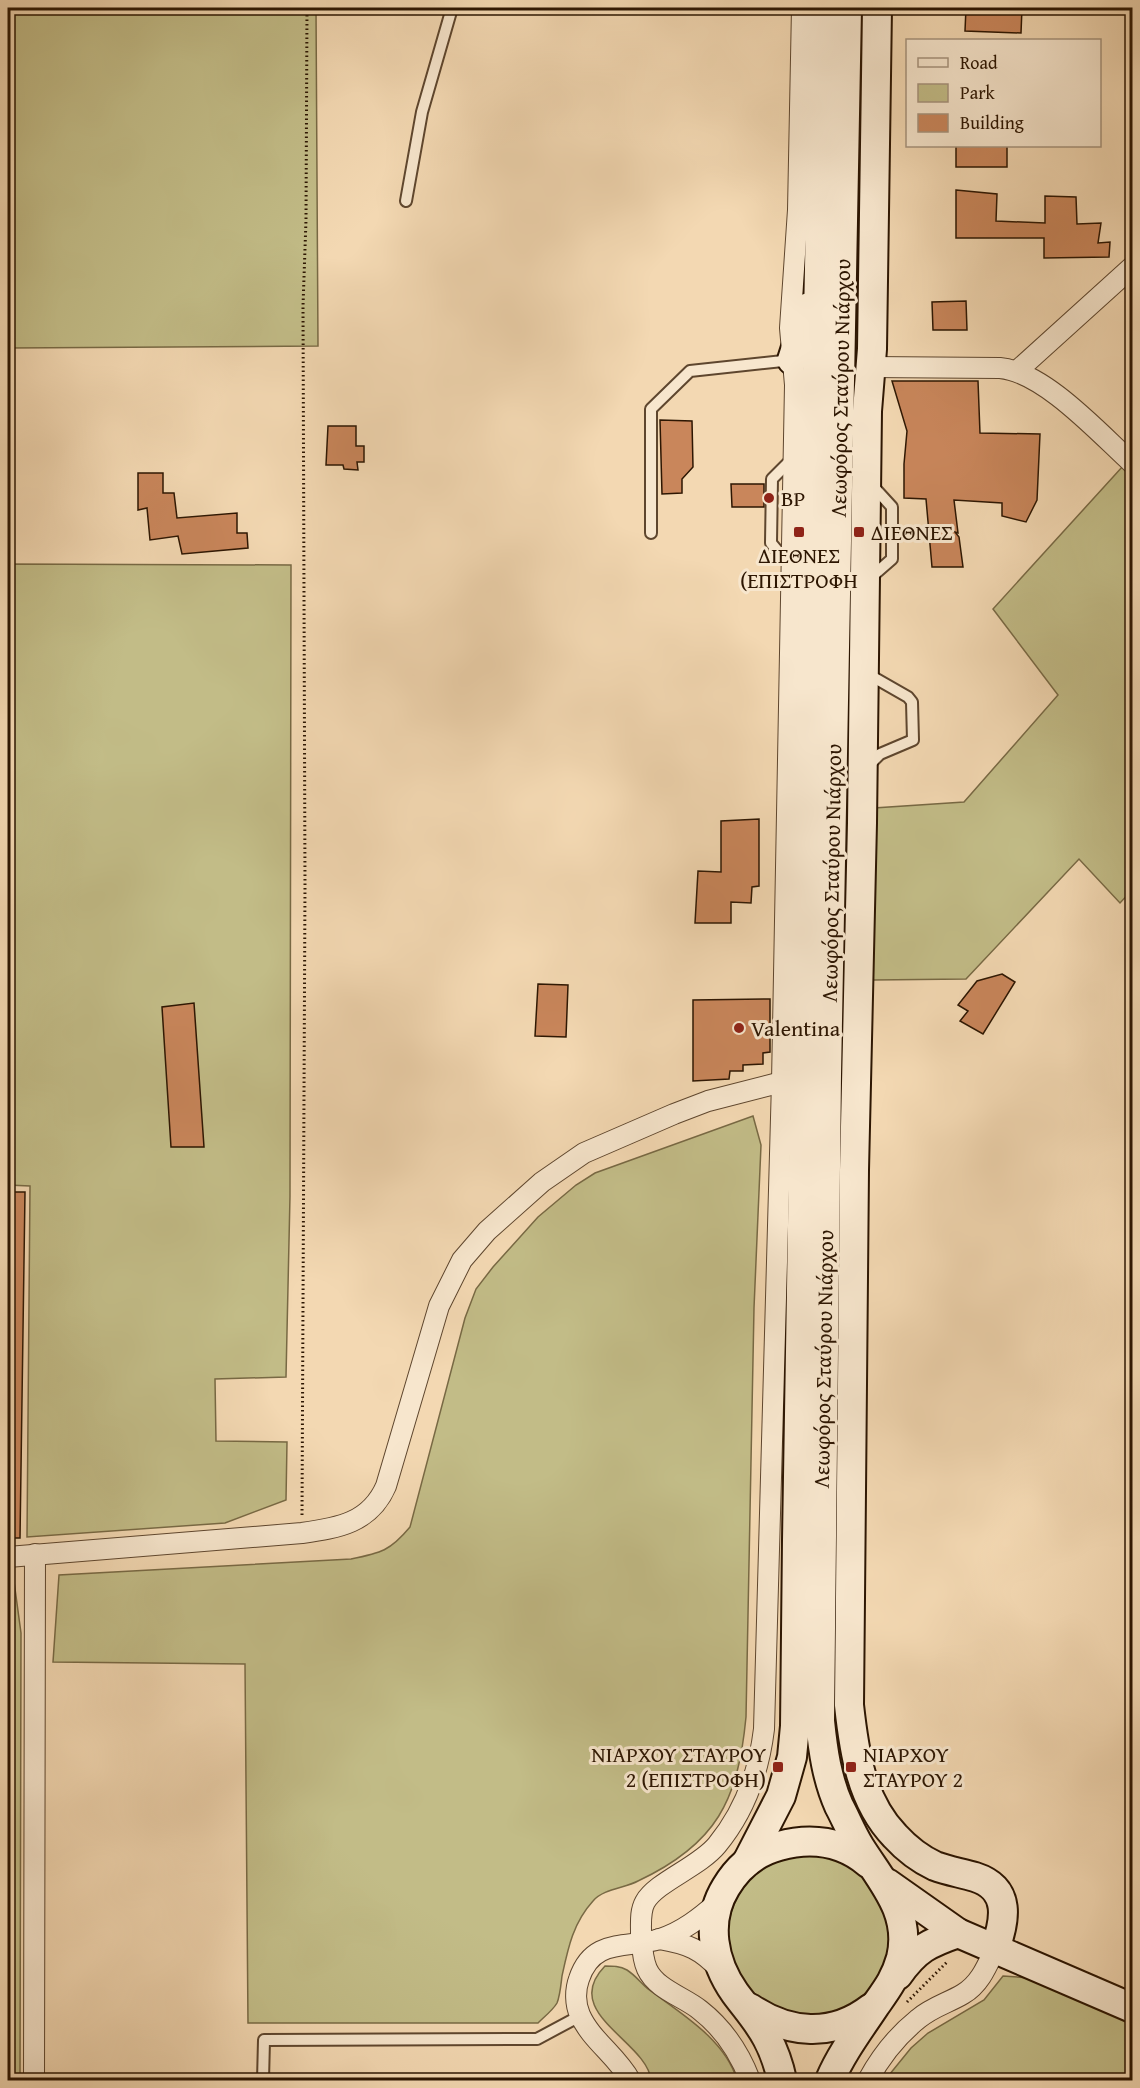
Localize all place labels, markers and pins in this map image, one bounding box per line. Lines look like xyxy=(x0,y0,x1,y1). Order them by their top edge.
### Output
place label: BP xyxy=(781,482,805,514)
marker: BP xyxy=(762,491,776,505)
place label: ΔΙΕΘΝΕΣ xyxy=(871,516,953,548)
marker: ΔΙΕΘΝΕΣ (ΕΠΙΣΤΡΟΦΗ xyxy=(792,525,806,539)
marker: ΔΙΕΘΝΕΣ xyxy=(852,525,866,539)
place label: ΔΙΕΘΝΕΣ (ΕΠΙΣΤΡΟΦΗ xyxy=(740,539,858,596)
place label: Valentina xyxy=(751,1012,841,1044)
marker: Valentina xyxy=(732,1021,746,1035)
place label: ΝΙΑΡΧΟΥ ΣΤΑΥΡΟΥ 2 (ΕΠΙΣΤΡΟΦΗ) xyxy=(591,1738,766,1795)
place label: ΝΙΑΡΧΟΥ ΣΤΑΥΡΟΥ 2 xyxy=(863,1738,963,1795)
marker: ΝΙΑΡΧΟΥ ΣΤΑΥΡΟΥ 2 (ΕΠΙΣΤΡΟΦΗ) xyxy=(771,1760,785,1774)
marker: ΝΙΑΡΧΟΥ ΣΤΑΥΡΟΥ 2 xyxy=(844,1760,858,1774)

